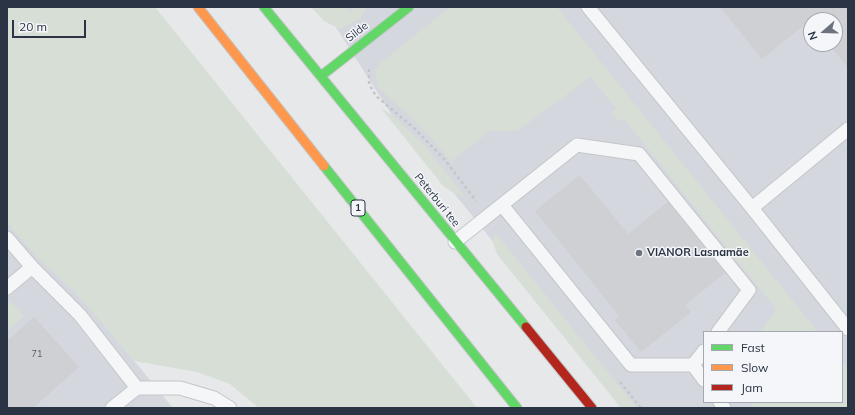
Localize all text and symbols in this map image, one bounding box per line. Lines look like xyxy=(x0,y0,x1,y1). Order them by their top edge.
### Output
scale bar xyxy=(14,12,88,38)
north arrow xyxy=(803,12,843,52)
text: 20 m xyxy=(19,19,47,34)
street label: Silde xyxy=(343,19,371,45)
text: N xyxy=(805,29,821,42)
street label: Peterburi tee xyxy=(411,171,463,229)
road number: 1 xyxy=(351,200,365,216)
place label: VIANOR Lasnamäe xyxy=(647,246,749,260)
marker: VIANOR Lasnamäe xyxy=(634,248,644,258)
legend xyxy=(703,331,843,403)
text: Fast xyxy=(741,340,765,355)
house number: 71 xyxy=(32,349,42,359)
text: Slow xyxy=(741,360,769,375)
text: Jam xyxy=(741,380,763,395)

